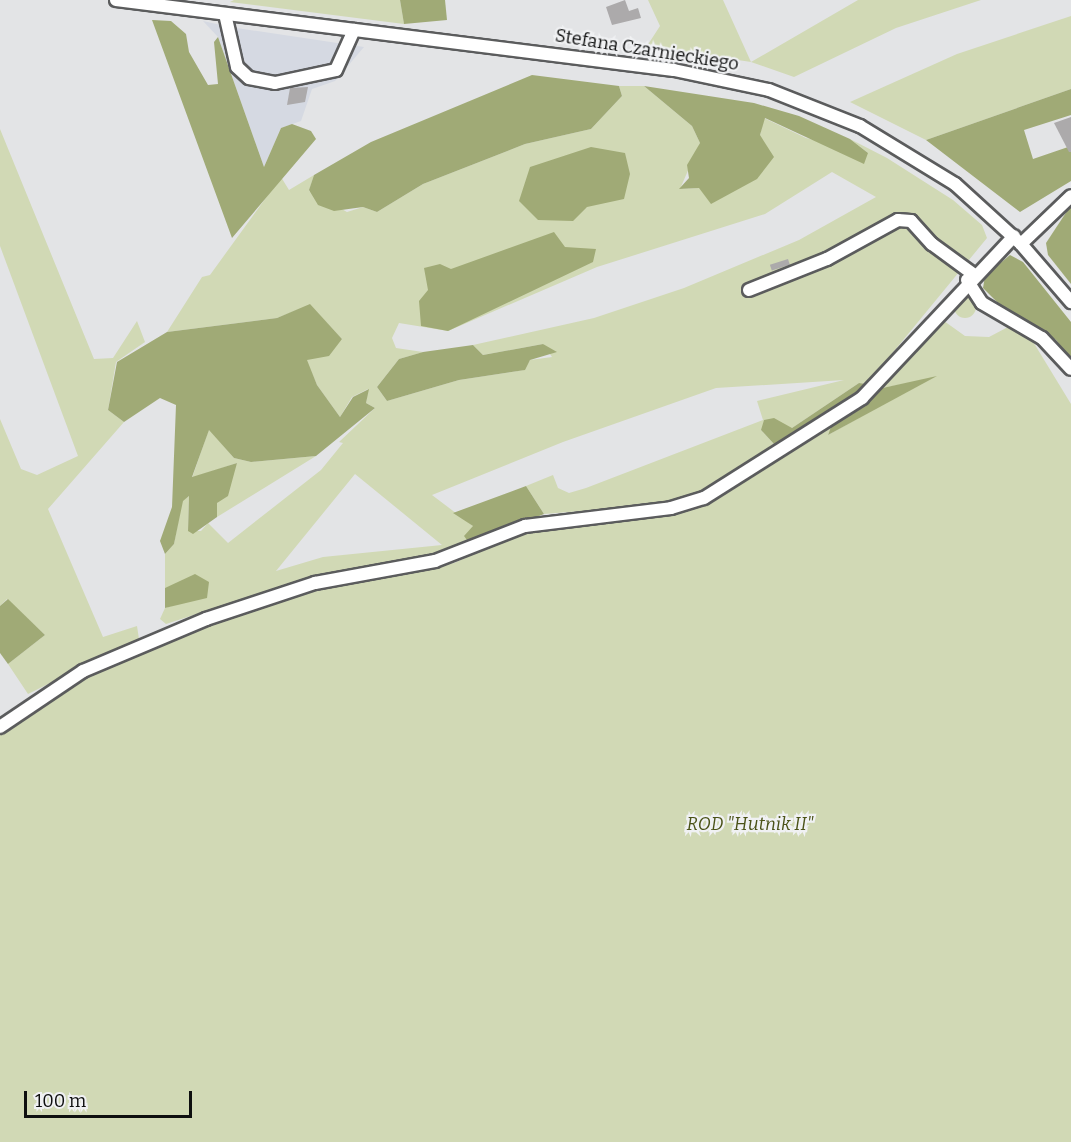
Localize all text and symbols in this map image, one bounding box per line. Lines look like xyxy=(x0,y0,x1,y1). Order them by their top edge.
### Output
street label: Stefana Czarnieckiego xyxy=(554,25,740,75)
park label: ROD "Hutnik II" xyxy=(686,813,814,835)
scale bar xyxy=(27,1079,195,1117)
text: 100 m xyxy=(35,1090,86,1112)

